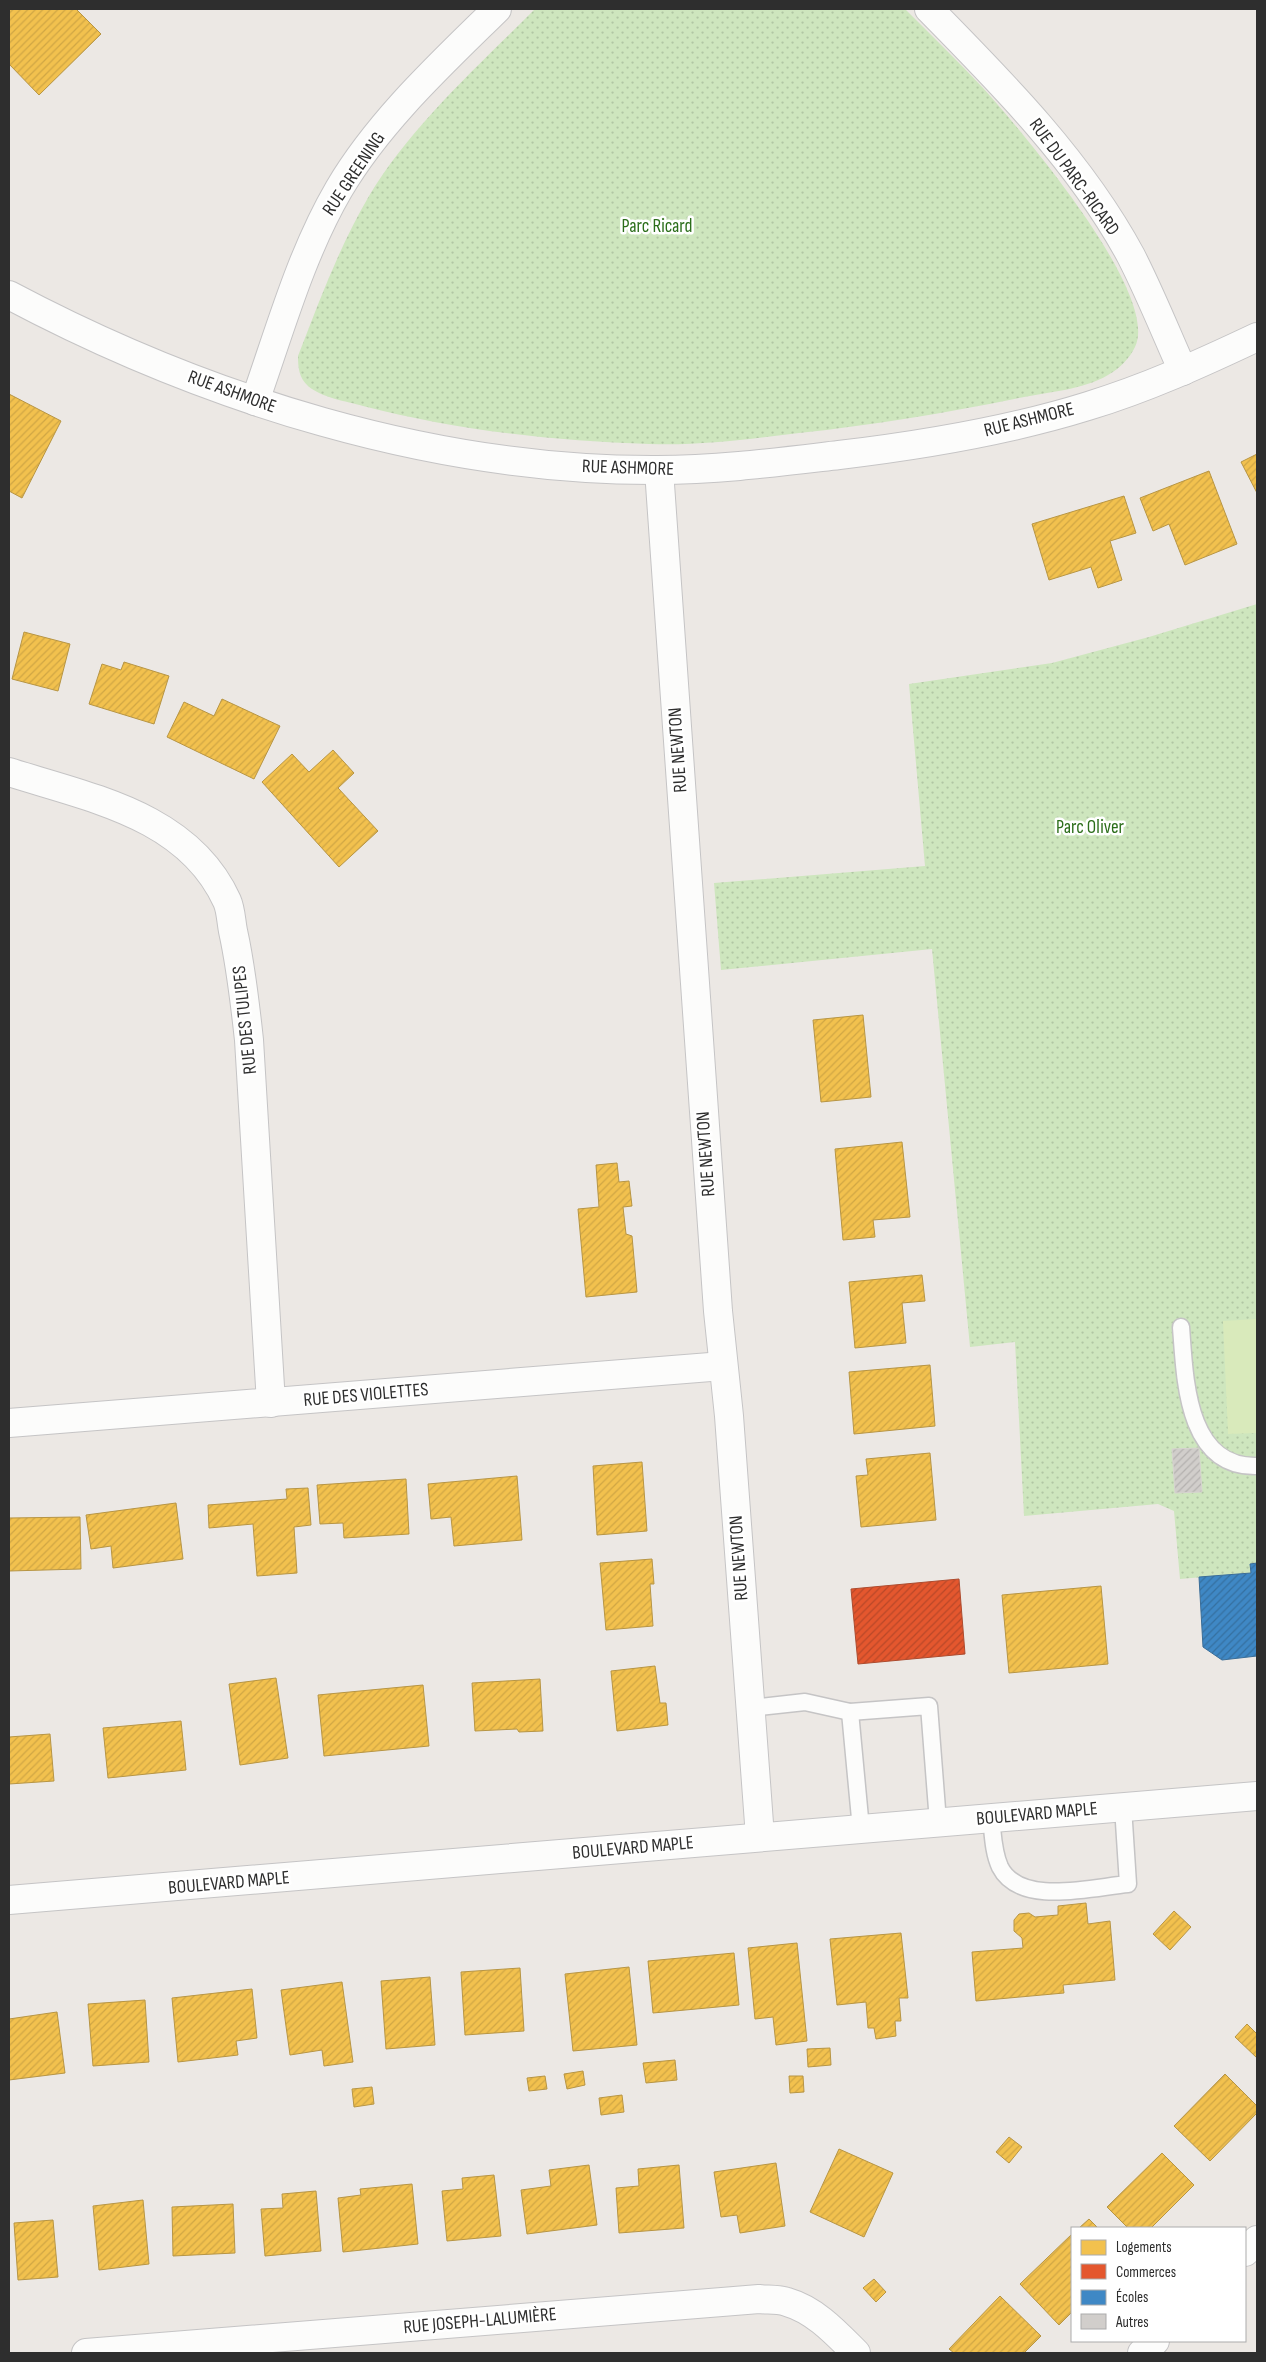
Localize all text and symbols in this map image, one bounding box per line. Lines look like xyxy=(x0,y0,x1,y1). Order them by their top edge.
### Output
street label: RUE DU PARC-RICARD xyxy=(1024,114,1124,240)
street label: RUE GREENING xyxy=(318,128,390,220)
park label: Parc Ricard xyxy=(622,215,692,238)
street label: RUE ASHMORE xyxy=(185,365,279,419)
street label: RUE ASHMORE xyxy=(982,398,1076,442)
street label: RUE ASHMORE xyxy=(582,455,674,481)
street label: RUE NEWTON xyxy=(664,707,692,793)
park label: Parc Oliver xyxy=(1056,816,1125,839)
street label: RUE DES TULIPES xyxy=(228,964,262,1076)
street label: RUE NEWTON xyxy=(692,1111,720,1197)
street label: RUE DES VIOLETTES xyxy=(303,1378,429,1412)
street label: RUE NEWTON xyxy=(725,1515,753,1601)
street label: BOULEVARD MAPLE xyxy=(975,1797,1099,1831)
street label: BOULEVARD MAPLE xyxy=(571,1831,695,1865)
street label: BOULEVARD MAPLE xyxy=(167,1866,291,1900)
legend xyxy=(1071,2227,1246,2342)
text: Logements xyxy=(1116,2238,1172,2257)
text: Commerces xyxy=(1116,2263,1176,2282)
text: Écoles xyxy=(1116,2288,1148,2307)
street label: RUE JOSEPH-LALUMIÈRE xyxy=(402,2303,558,2339)
text: Autres xyxy=(1115,2313,1149,2332)

